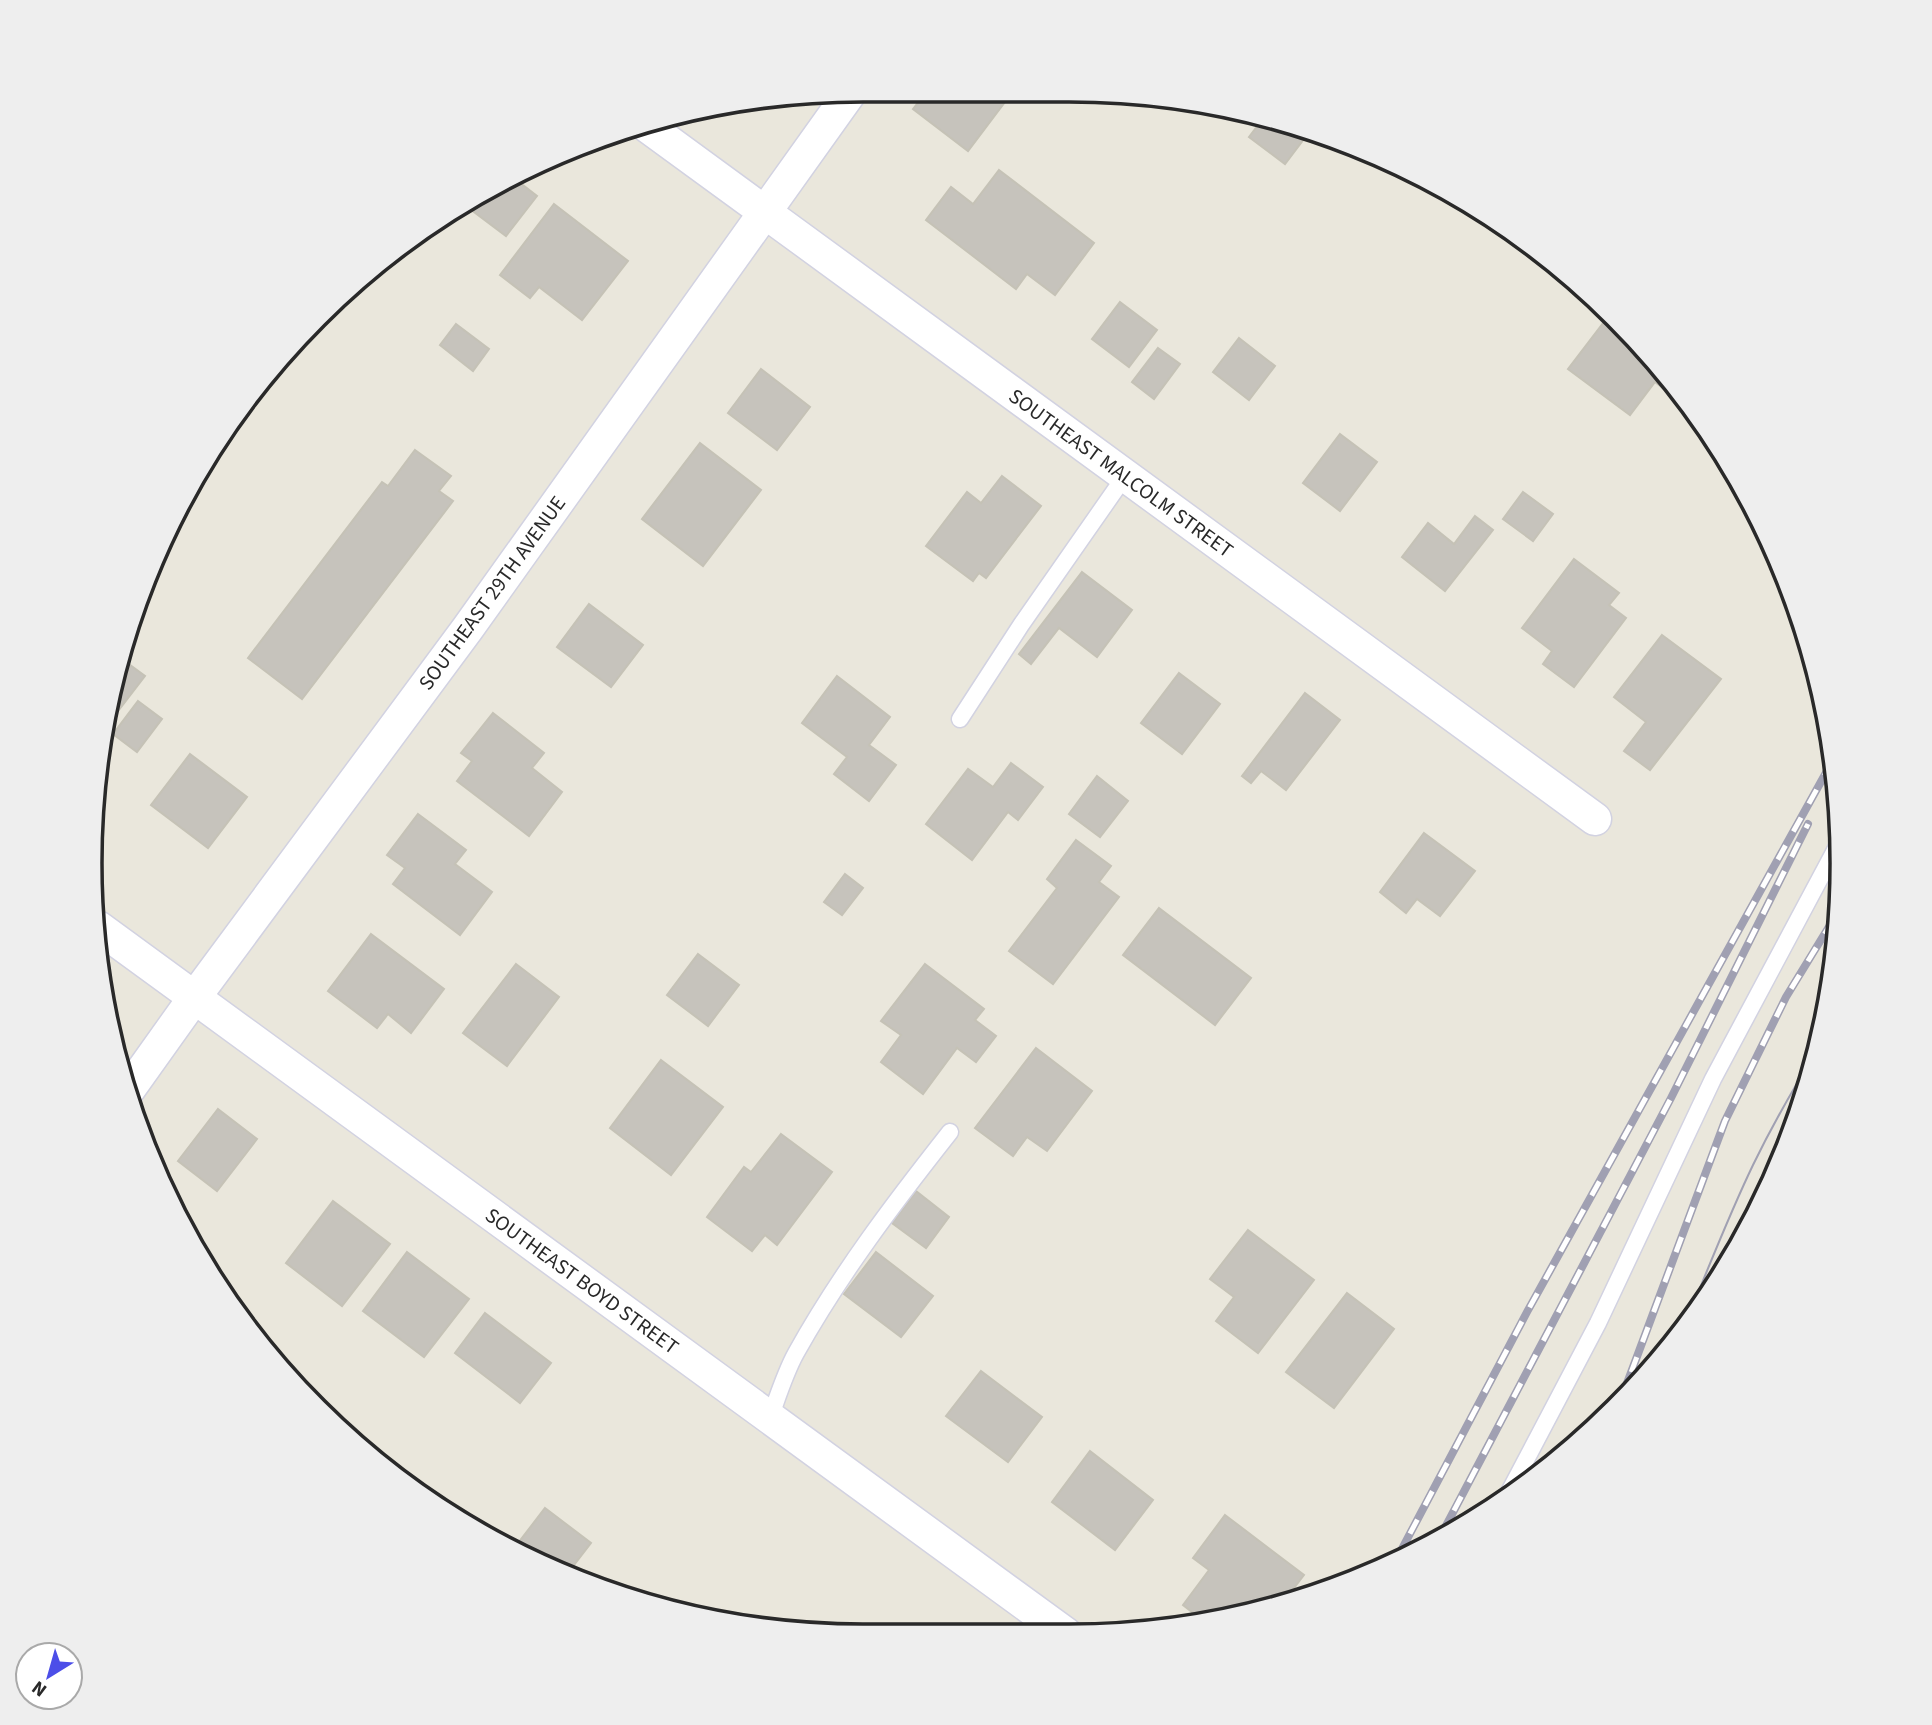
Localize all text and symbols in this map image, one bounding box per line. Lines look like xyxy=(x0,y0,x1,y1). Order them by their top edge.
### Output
street label: SOUTHEAST MALCOLM STREET xyxy=(1003,381,1239,565)
street label: SOUTHEAST 29TH AVENUE xyxy=(411,490,573,696)
street label: SOUTHEAST BOYD STREET xyxy=(479,1200,685,1362)
north arrow xyxy=(14,1641,84,1711)
text: N xyxy=(26,1674,53,1703)

